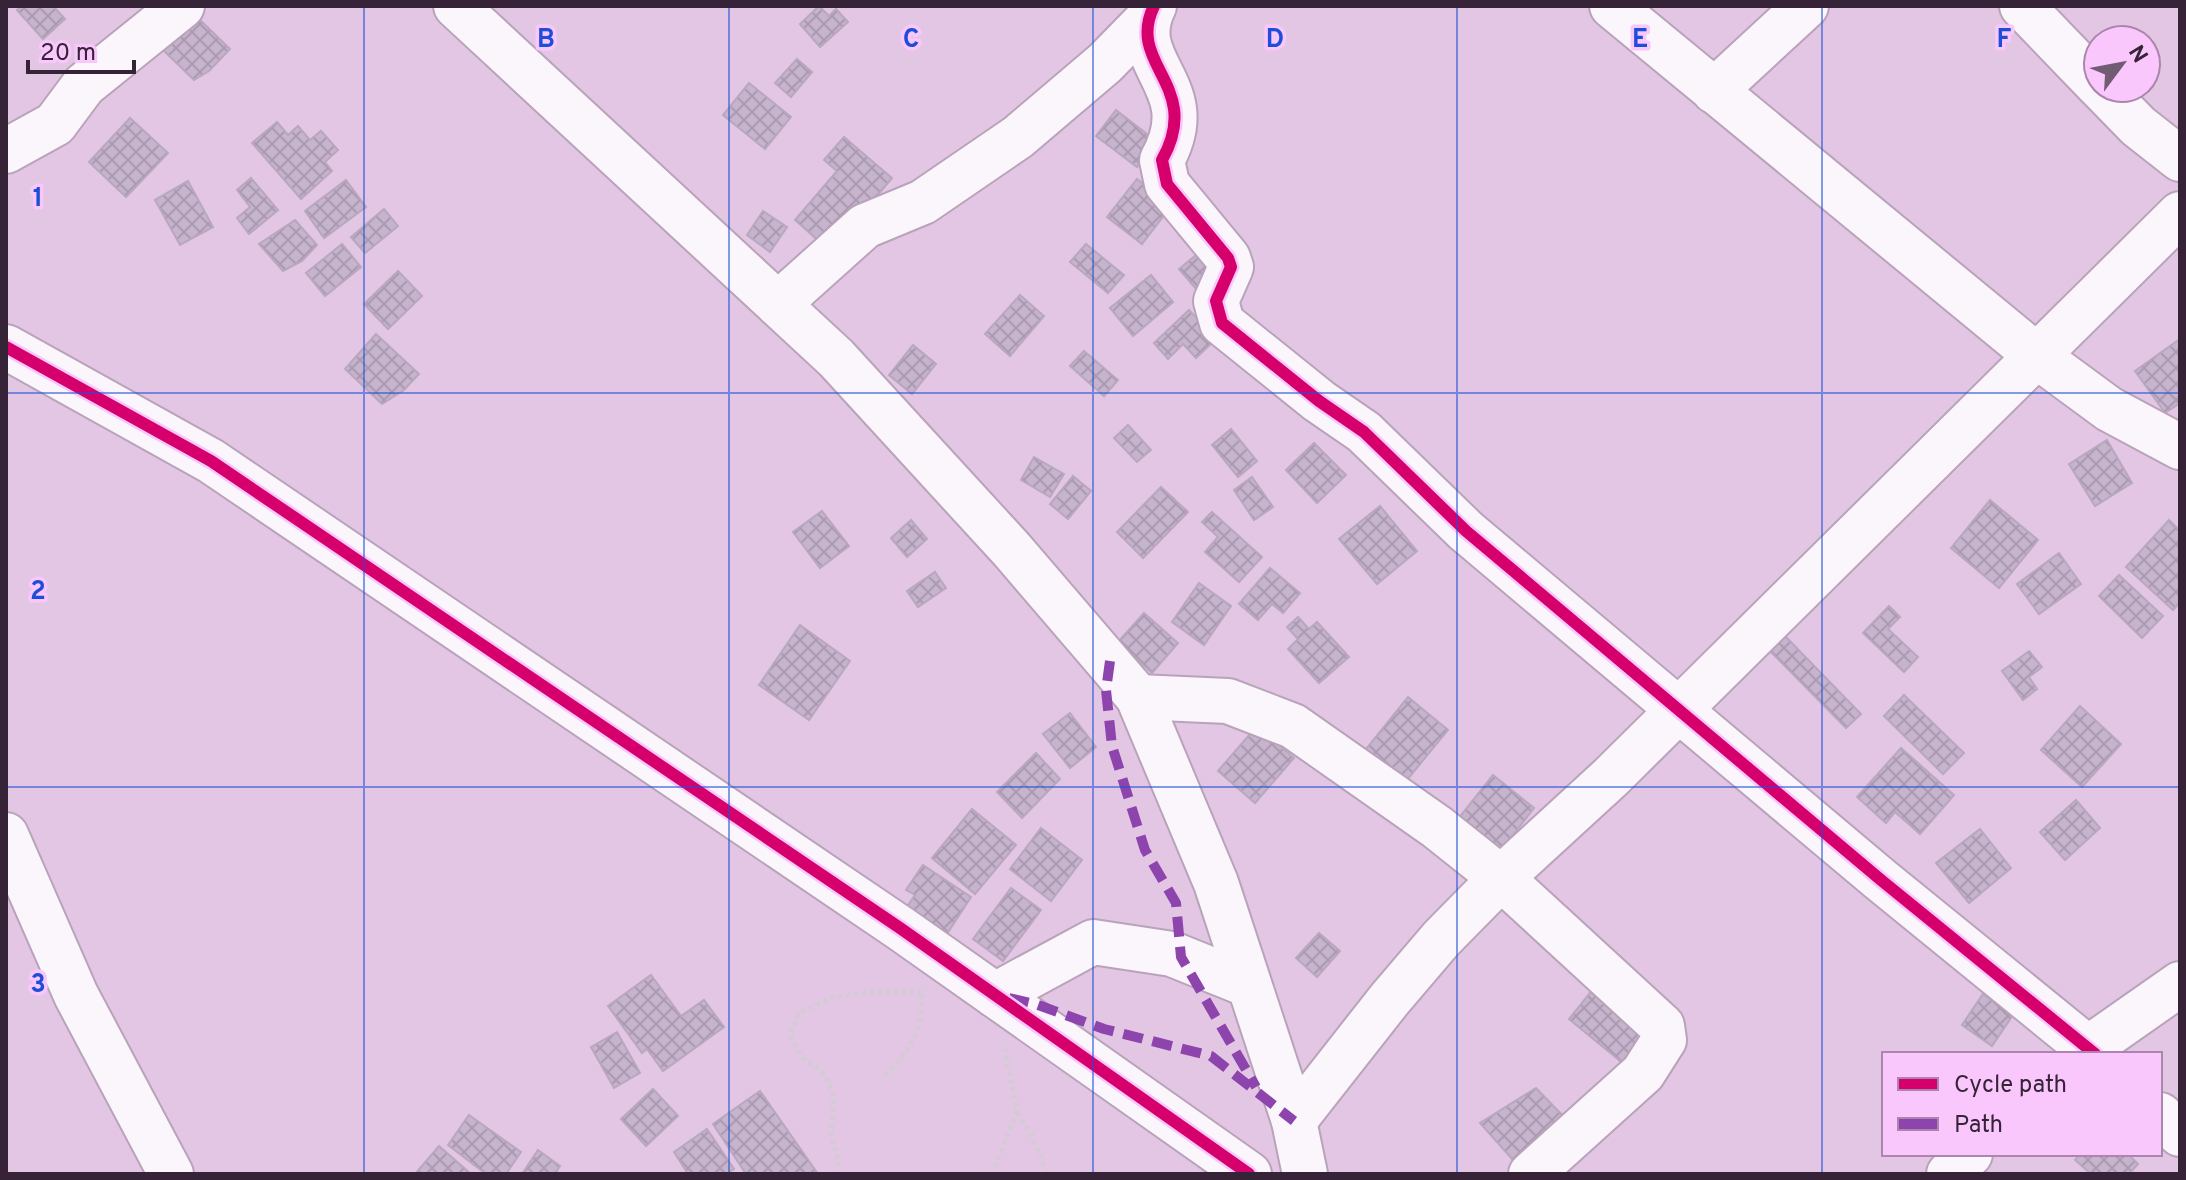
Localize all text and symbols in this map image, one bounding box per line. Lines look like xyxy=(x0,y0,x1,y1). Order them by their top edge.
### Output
scale bar xyxy=(28,24,134,74)
text: B xyxy=(537,24,555,57)
text: C xyxy=(903,24,919,57)
text: D xyxy=(1266,24,1284,57)
text: E xyxy=(1632,24,1648,57)
text: F xyxy=(1997,24,2012,57)
north arrow xyxy=(2082,24,2162,104)
text: 20 m xyxy=(40,39,96,69)
text: N xyxy=(2121,41,2152,69)
text: 1 xyxy=(33,183,43,216)
text: 2 xyxy=(30,576,46,609)
text: 3 xyxy=(30,969,46,1002)
legend xyxy=(1882,1052,2162,1156)
text: Cycle path xyxy=(1954,1071,2067,1101)
text: Path xyxy=(1954,1111,2003,1141)

